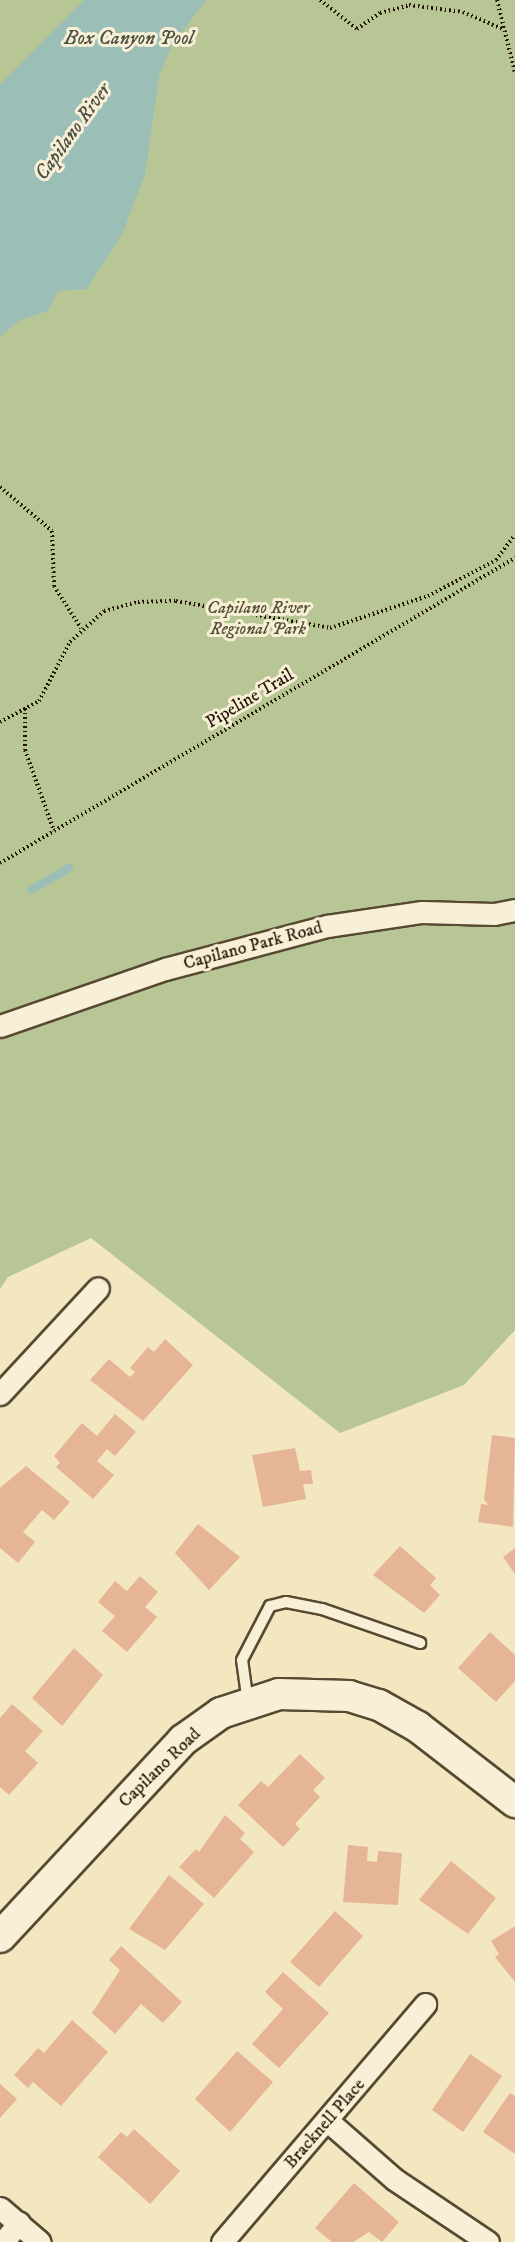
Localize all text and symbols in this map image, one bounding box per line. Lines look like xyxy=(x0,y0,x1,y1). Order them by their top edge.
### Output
water label: Box Canyon Pool xyxy=(64,26,194,50)
water label: Capilano River xyxy=(30,79,116,185)
park label: Capilano River Regional Park xyxy=(207,598,309,640)
street label: Pipeline Trail xyxy=(202,664,298,734)
street label: Capilano Park Road xyxy=(181,917,325,975)
street label: Capilano Road xyxy=(115,1724,205,1812)
street label: Bracknell Place xyxy=(280,2074,370,2174)

